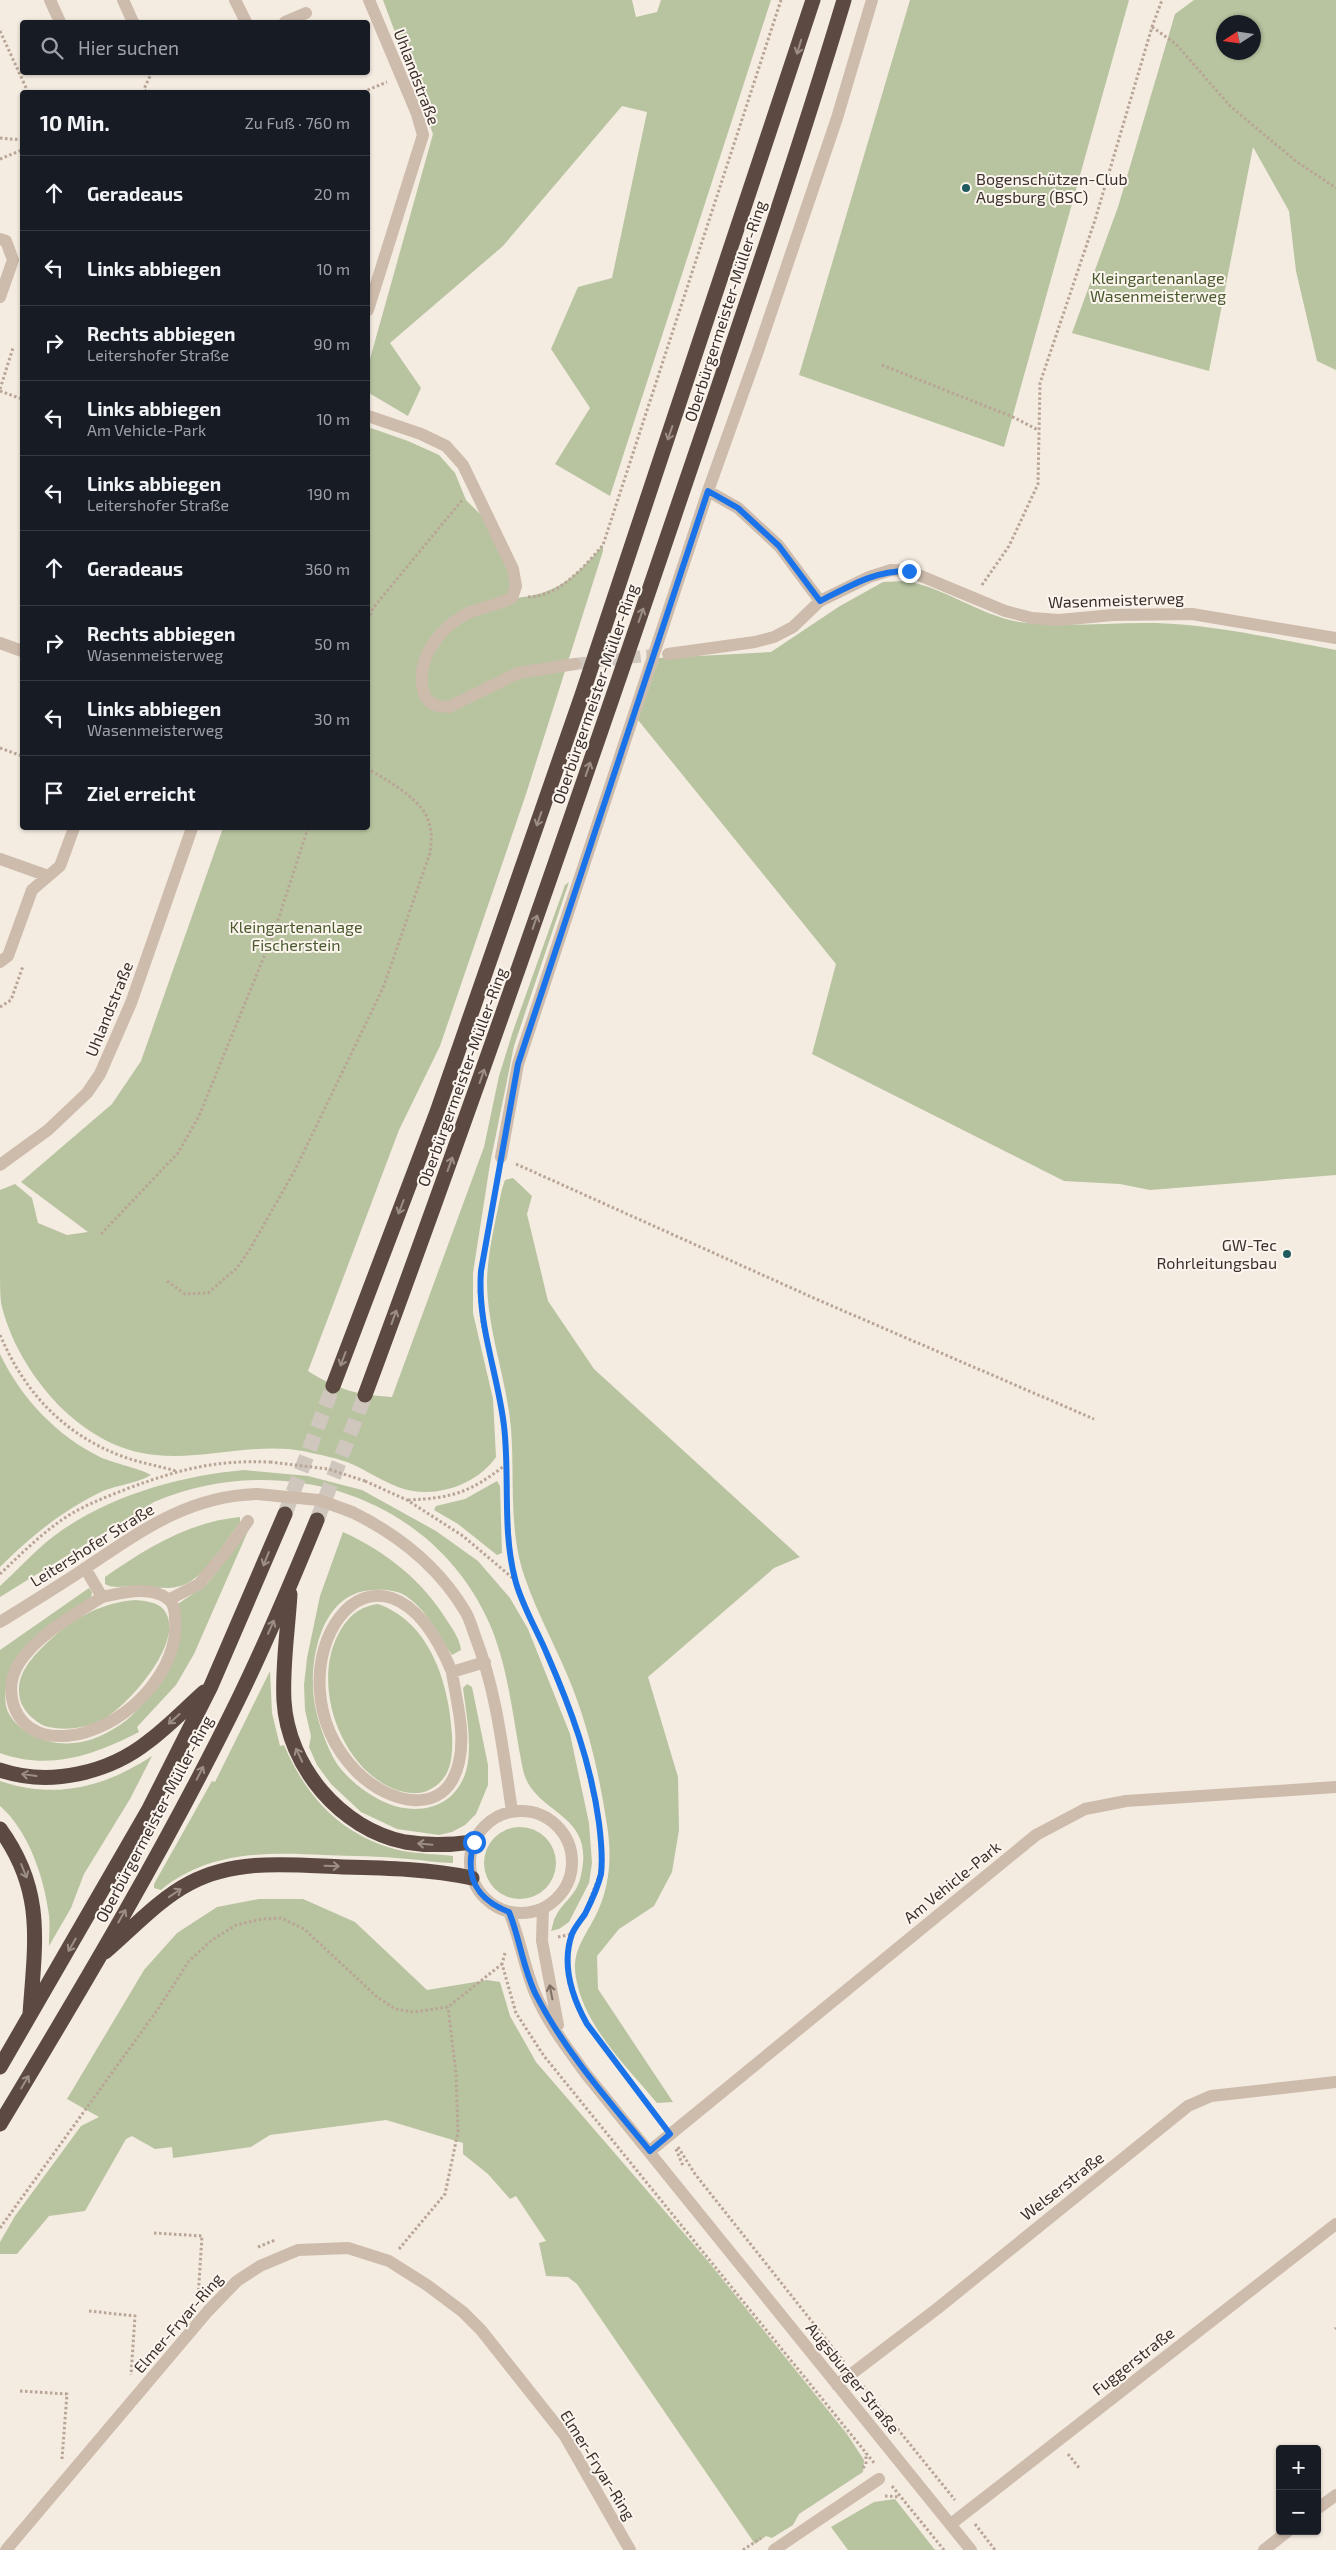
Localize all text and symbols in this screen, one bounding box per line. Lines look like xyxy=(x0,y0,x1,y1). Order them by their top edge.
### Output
north arrow xyxy=(1216,15,1261,60)
search box xyxy=(20,20,370,75)
street label: Uhlandstraße xyxy=(391,26,444,127)
icon: search xyxy=(38,34,66,62)
text: Hier suchen xyxy=(78,36,179,59)
one-way arrow xyxy=(793,38,803,54)
text: 10 Min. xyxy=(40,110,110,135)
text: Zu Fuß · 760 m xyxy=(245,113,350,132)
place label: Bogenschützen-Club Augsburg (BSC) xyxy=(976,169,1128,206)
icon: ahead xyxy=(40,179,68,207)
text: Geradeaus xyxy=(87,182,183,205)
marker: Bogenschützen-Club Augsburg (BSC) xyxy=(960,182,972,194)
text: 20 m xyxy=(314,184,350,203)
street label: Oberbürgermeister-Müller-Ring xyxy=(680,198,769,424)
icon: left xyxy=(40,254,68,282)
text: Links abbiegen xyxy=(87,257,221,280)
text: 10 m xyxy=(316,259,350,278)
park label: Kleingartenanlage Wasenmeisterweg xyxy=(1090,268,1226,305)
text: Rechts abbiegen xyxy=(87,322,235,345)
icon: right xyxy=(40,329,68,357)
text: 90 m xyxy=(314,334,350,353)
text: Leitershofer Straße xyxy=(87,345,229,364)
text: Links abbiegen xyxy=(87,397,221,420)
icon: left xyxy=(40,404,68,432)
text: 10 m xyxy=(316,409,350,428)
text: Am Vehicle-Park xyxy=(87,420,206,439)
one-way arrow xyxy=(665,425,674,441)
text: Links abbiegen xyxy=(87,472,221,495)
icon: left xyxy=(40,479,68,507)
text: 190 m xyxy=(307,484,350,503)
text: Leitershofer Straße xyxy=(87,495,229,514)
icon: ahead xyxy=(40,554,68,582)
text: Geradeaus xyxy=(87,557,183,580)
text: 360 m xyxy=(305,559,350,578)
route end xyxy=(898,560,921,583)
street label: Oberbürgermeister-Müller-Ring xyxy=(548,581,641,806)
street label: Wasenmeisterweg xyxy=(1048,588,1184,611)
one-way arrow xyxy=(637,608,646,623)
text: Rechts abbiegen xyxy=(87,622,235,645)
icon: right xyxy=(40,629,68,657)
text: 50 m xyxy=(314,634,350,653)
text: Wasenmeisterweg xyxy=(87,645,223,664)
text: Links abbiegen xyxy=(87,697,221,720)
icon: left xyxy=(40,704,68,732)
text: 30 m xyxy=(314,709,350,728)
text: Wasenmeisterweg xyxy=(87,720,223,739)
one-way arrow xyxy=(584,762,593,777)
icon: arrive xyxy=(40,779,68,807)
text: Ziel erreicht xyxy=(87,782,196,805)
one-way arrow xyxy=(534,811,543,826)
one-way arrow xyxy=(531,915,540,931)
park label: Kleingartenanlage Fischerstein xyxy=(229,917,363,954)
street label: Uhlandstraße xyxy=(81,959,136,1059)
street label: Oberbürgermeister-Müller-Ring xyxy=(413,965,510,1189)
one-way arrow xyxy=(477,1068,487,1084)
one-way arrow xyxy=(446,1157,455,1172)
one-way arrow xyxy=(396,1198,405,1214)
place label: GW-Tec Rohrleitungsbau xyxy=(1156,1235,1277,1272)
marker: GW-Tec Rohrleitungsbau xyxy=(1281,1248,1293,1260)
one-way arrow xyxy=(390,1309,399,1325)
one-way arrow xyxy=(338,1350,347,1366)
street label: Leitershofer Straße xyxy=(26,1499,157,1590)
one-way arrow xyxy=(261,1551,270,1567)
one-way arrow xyxy=(267,1620,277,1635)
street label: Oberbürgermeister-Müller-Ring xyxy=(91,1712,216,1926)
one-way arrow xyxy=(168,1713,181,1724)
one-way arrow xyxy=(294,1748,303,1763)
one-way arrow xyxy=(196,1766,206,1781)
one-way arrow xyxy=(21,1770,37,1780)
route start xyxy=(463,1831,486,1854)
street label: Am Vehicle-Park xyxy=(899,1837,1004,1927)
one-way arrow xyxy=(417,1839,433,1849)
one-way arrow xyxy=(324,1862,340,1871)
one-way arrow xyxy=(20,1863,29,1878)
one-way arrow xyxy=(168,1887,182,1898)
one-way arrow xyxy=(118,1909,128,1923)
one-way arrow xyxy=(67,1937,77,1952)
one-way arrow xyxy=(545,1984,555,2000)
one-way arrow xyxy=(21,2076,31,2090)
street label: Welserstraße xyxy=(1016,2147,1107,2224)
street label: Elmer-Fryar-Ring xyxy=(129,2269,226,2376)
street label: Augsburger Straße xyxy=(803,2318,904,2437)
street label: Fuggerstraße xyxy=(1088,2323,1178,2399)
street label: Elmer-Fryar-Ring xyxy=(557,2406,640,2523)
map controls xyxy=(1276,2445,1321,2535)
button: + xyxy=(1276,2445,1321,2490)
button: − xyxy=(1276,2490,1321,2535)

